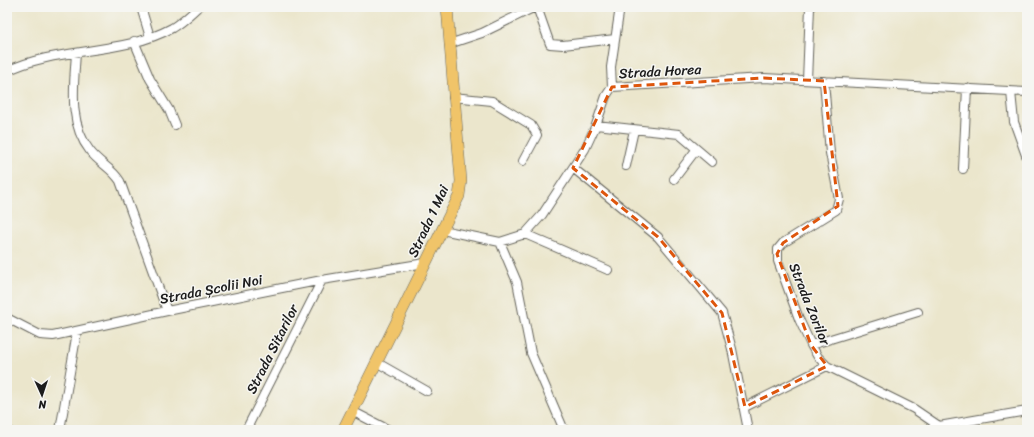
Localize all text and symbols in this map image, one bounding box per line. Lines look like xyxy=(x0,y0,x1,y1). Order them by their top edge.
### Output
street label: Strada Horea xyxy=(618,57,703,86)
street label: Strada 1 Mai xyxy=(401,180,457,262)
street label: Strada Zorilor xyxy=(782,259,838,351)
street label: Strada Școlii Noi xyxy=(158,267,266,312)
street label: Strada Sitarilor xyxy=(239,299,306,398)
north arrow xyxy=(22,375,62,415)
text: N xyxy=(38,395,48,414)

